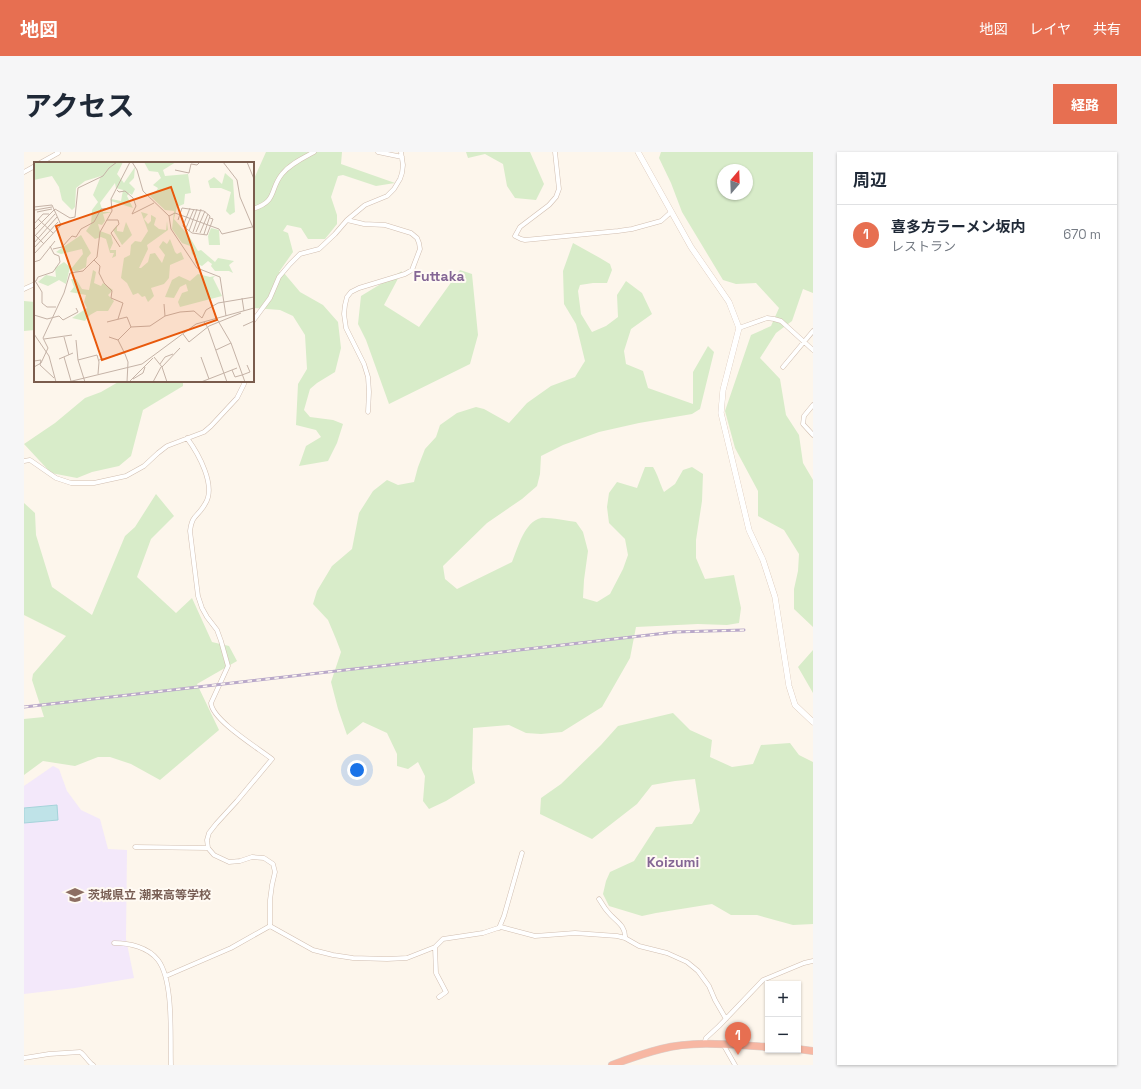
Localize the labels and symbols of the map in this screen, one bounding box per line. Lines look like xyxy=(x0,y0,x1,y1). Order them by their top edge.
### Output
inset map xyxy=(34,162,254,382)
north arrow xyxy=(717,164,753,200)
district label: Futtaka xyxy=(414,267,465,285)
your location xyxy=(347,760,367,780)
district label: Koizumi xyxy=(647,853,699,871)
school or university icon: 茨城県立 潮来高等学校 xyxy=(65,885,85,905)
place label: 茨城県立 潮来高等学校 xyxy=(88,887,211,903)
pin: 1 xyxy=(725,1022,751,1055)

